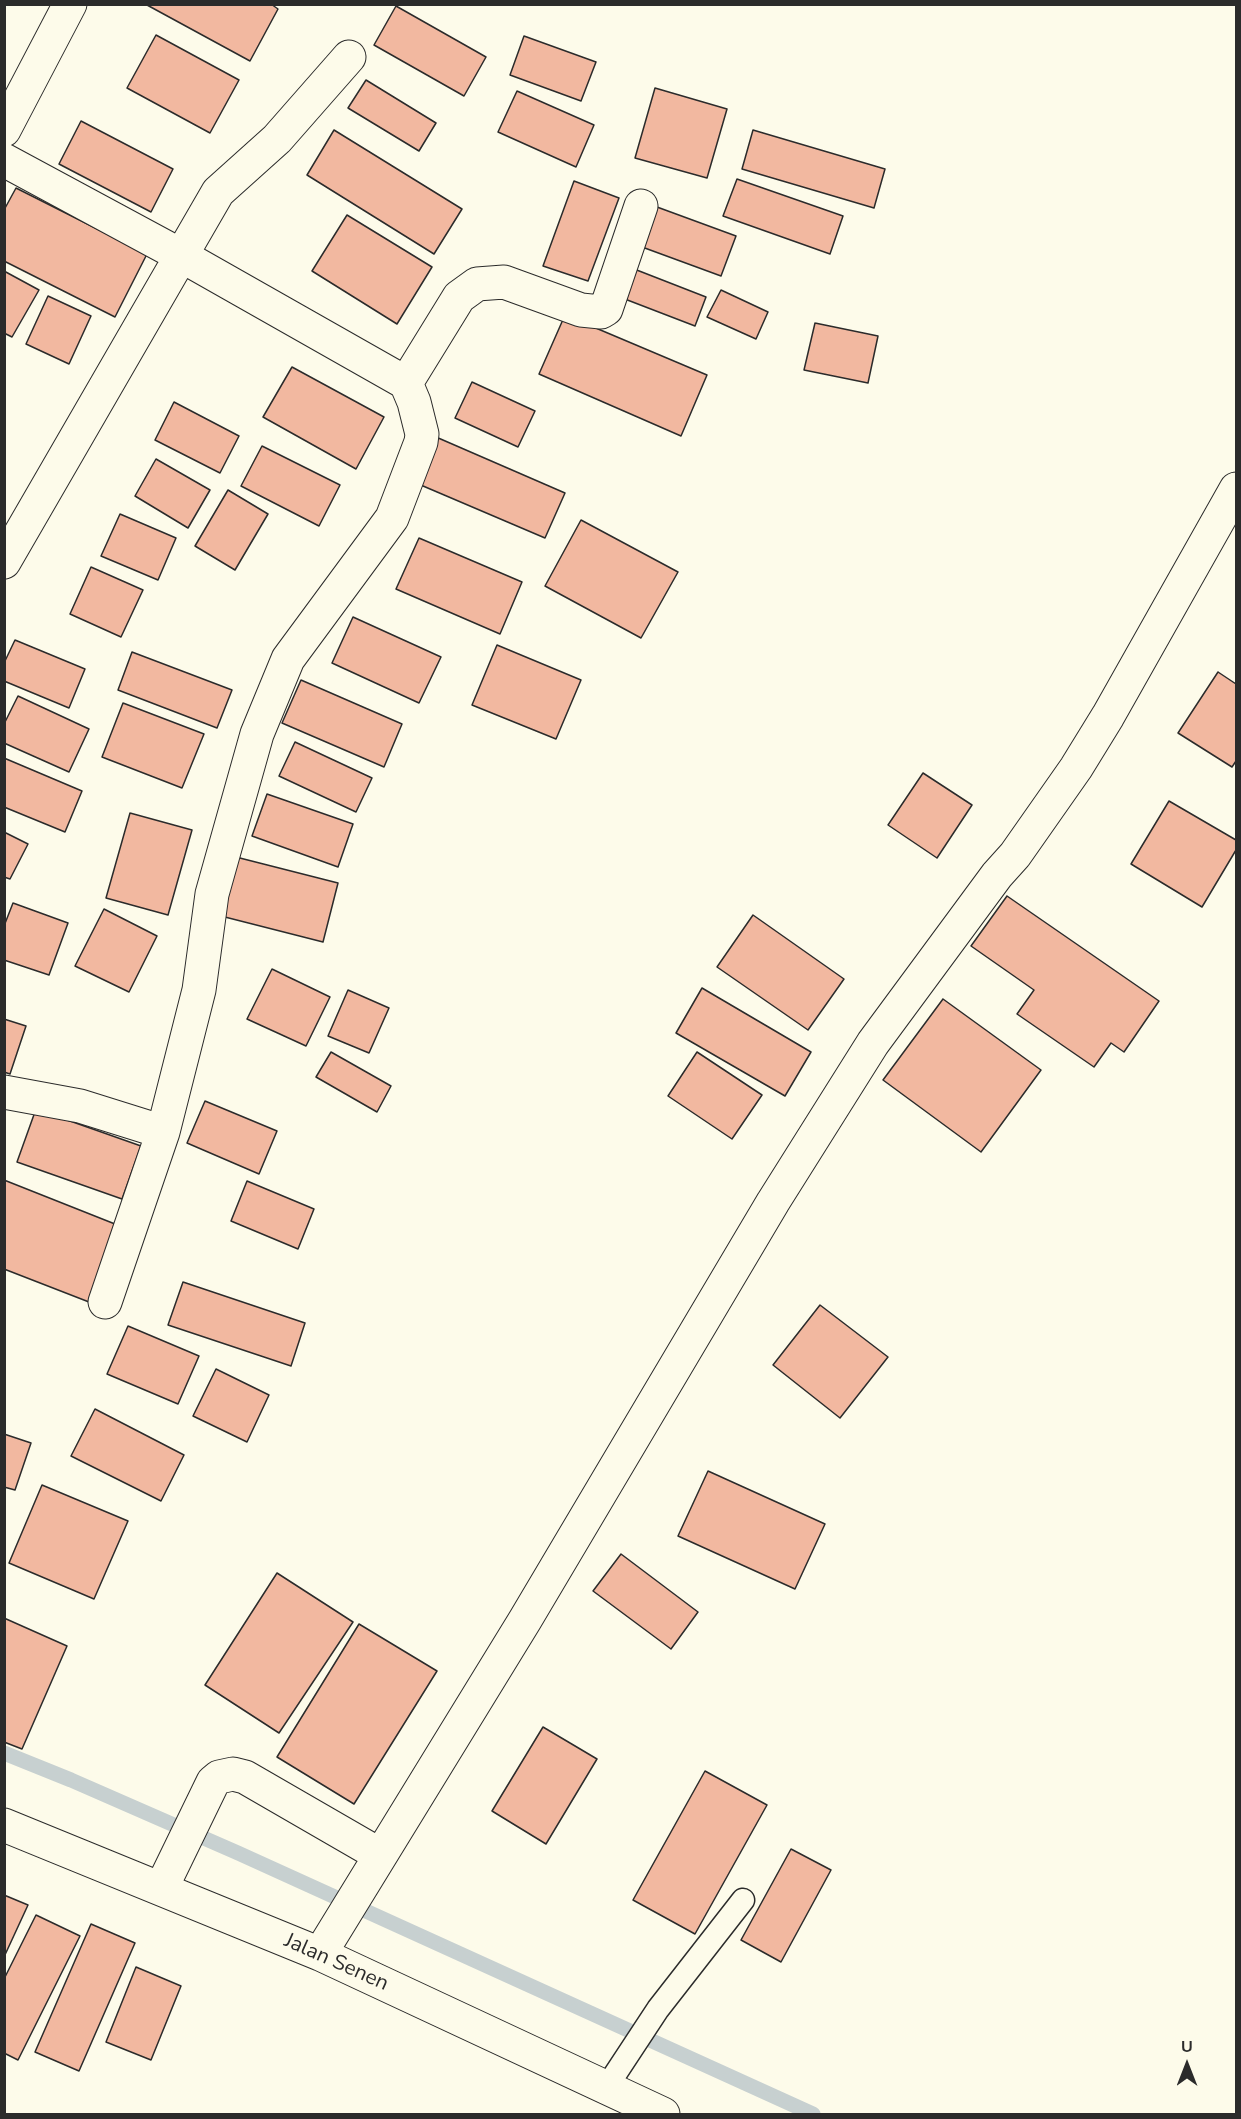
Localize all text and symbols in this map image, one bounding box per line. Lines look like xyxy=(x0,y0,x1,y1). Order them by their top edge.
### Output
street label: Jalan Senen xyxy=(280,1929,392,1997)
north arrow xyxy=(1157,2035,1217,2095)
text: U xyxy=(1181,2036,1193,2058)

